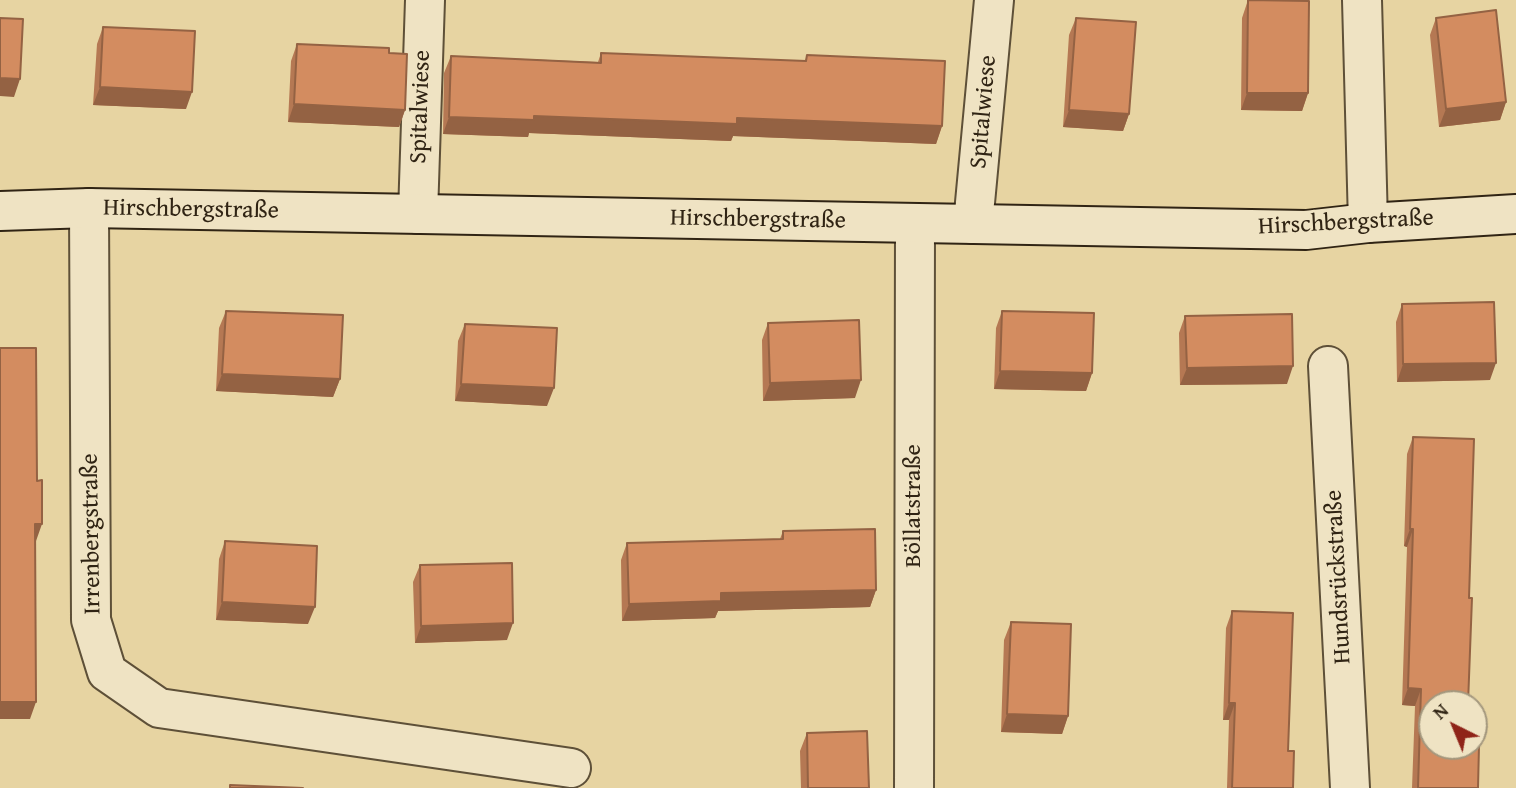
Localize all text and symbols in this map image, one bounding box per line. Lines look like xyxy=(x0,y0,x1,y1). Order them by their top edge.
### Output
street label: Spitalwiese xyxy=(405,50,437,164)
street label: Spitalwiese xyxy=(965,54,1003,170)
street label: Hirschbergstraße xyxy=(103,194,279,226)
street label: Hirschbergstraße xyxy=(670,204,846,236)
street label: Hirschbergstraße xyxy=(1258,204,1434,242)
street label: Böllatstraße xyxy=(900,444,928,568)
street label: Irrenbergstraße xyxy=(76,453,108,615)
street label: Hundsrückstraße xyxy=(1320,489,1358,665)
north arrow xyxy=(1418,690,1488,760)
text: N xyxy=(1426,697,1454,726)

